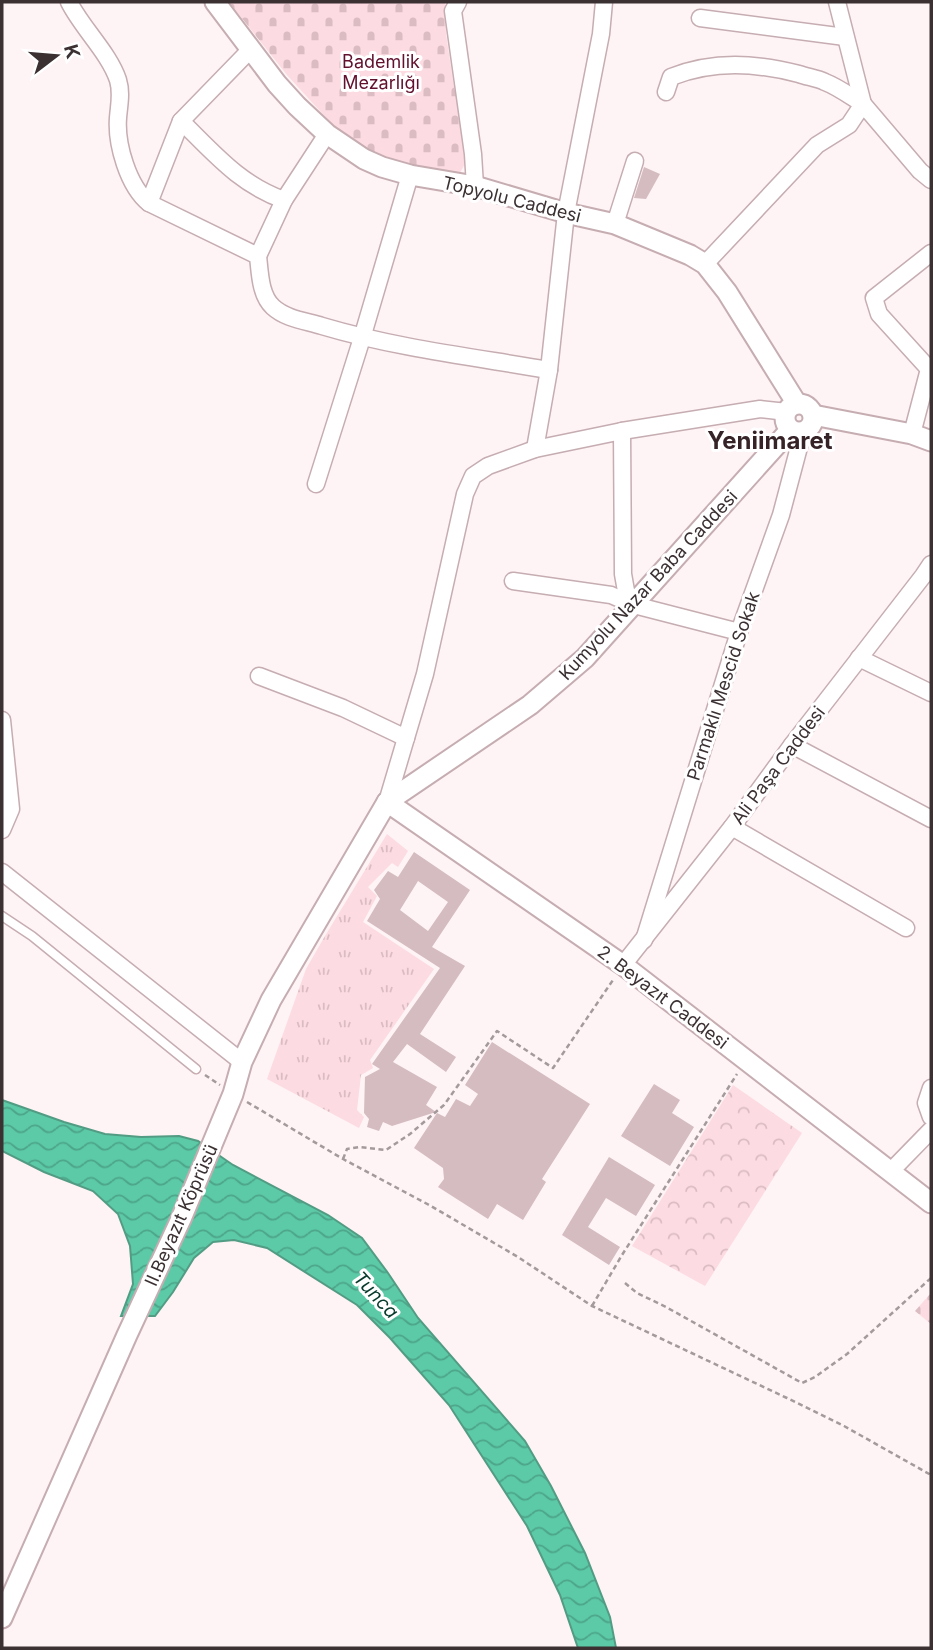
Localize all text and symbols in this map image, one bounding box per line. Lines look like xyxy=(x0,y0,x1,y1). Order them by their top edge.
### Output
north arrow xyxy=(21,21,91,91)
text: K xyxy=(59,42,85,62)
park label: Bademlik Mezarlığı xyxy=(342,51,420,93)
street label: Topyolu Caddesi xyxy=(441,172,583,226)
district label: Yeniimaret xyxy=(707,426,833,455)
street label: Kumyolu Nazar Baba Caddesi xyxy=(554,486,742,684)
street label: Parmaklı Mescid Sokak xyxy=(683,589,764,783)
street label: Ali Paşa Caddesi xyxy=(727,702,829,828)
street label: 2. Beyazıt Caddesi xyxy=(594,941,732,1053)
street label: II.Beyazıt Köprüsü xyxy=(140,1141,222,1289)
water label: Tunca xyxy=(349,1267,404,1324)

